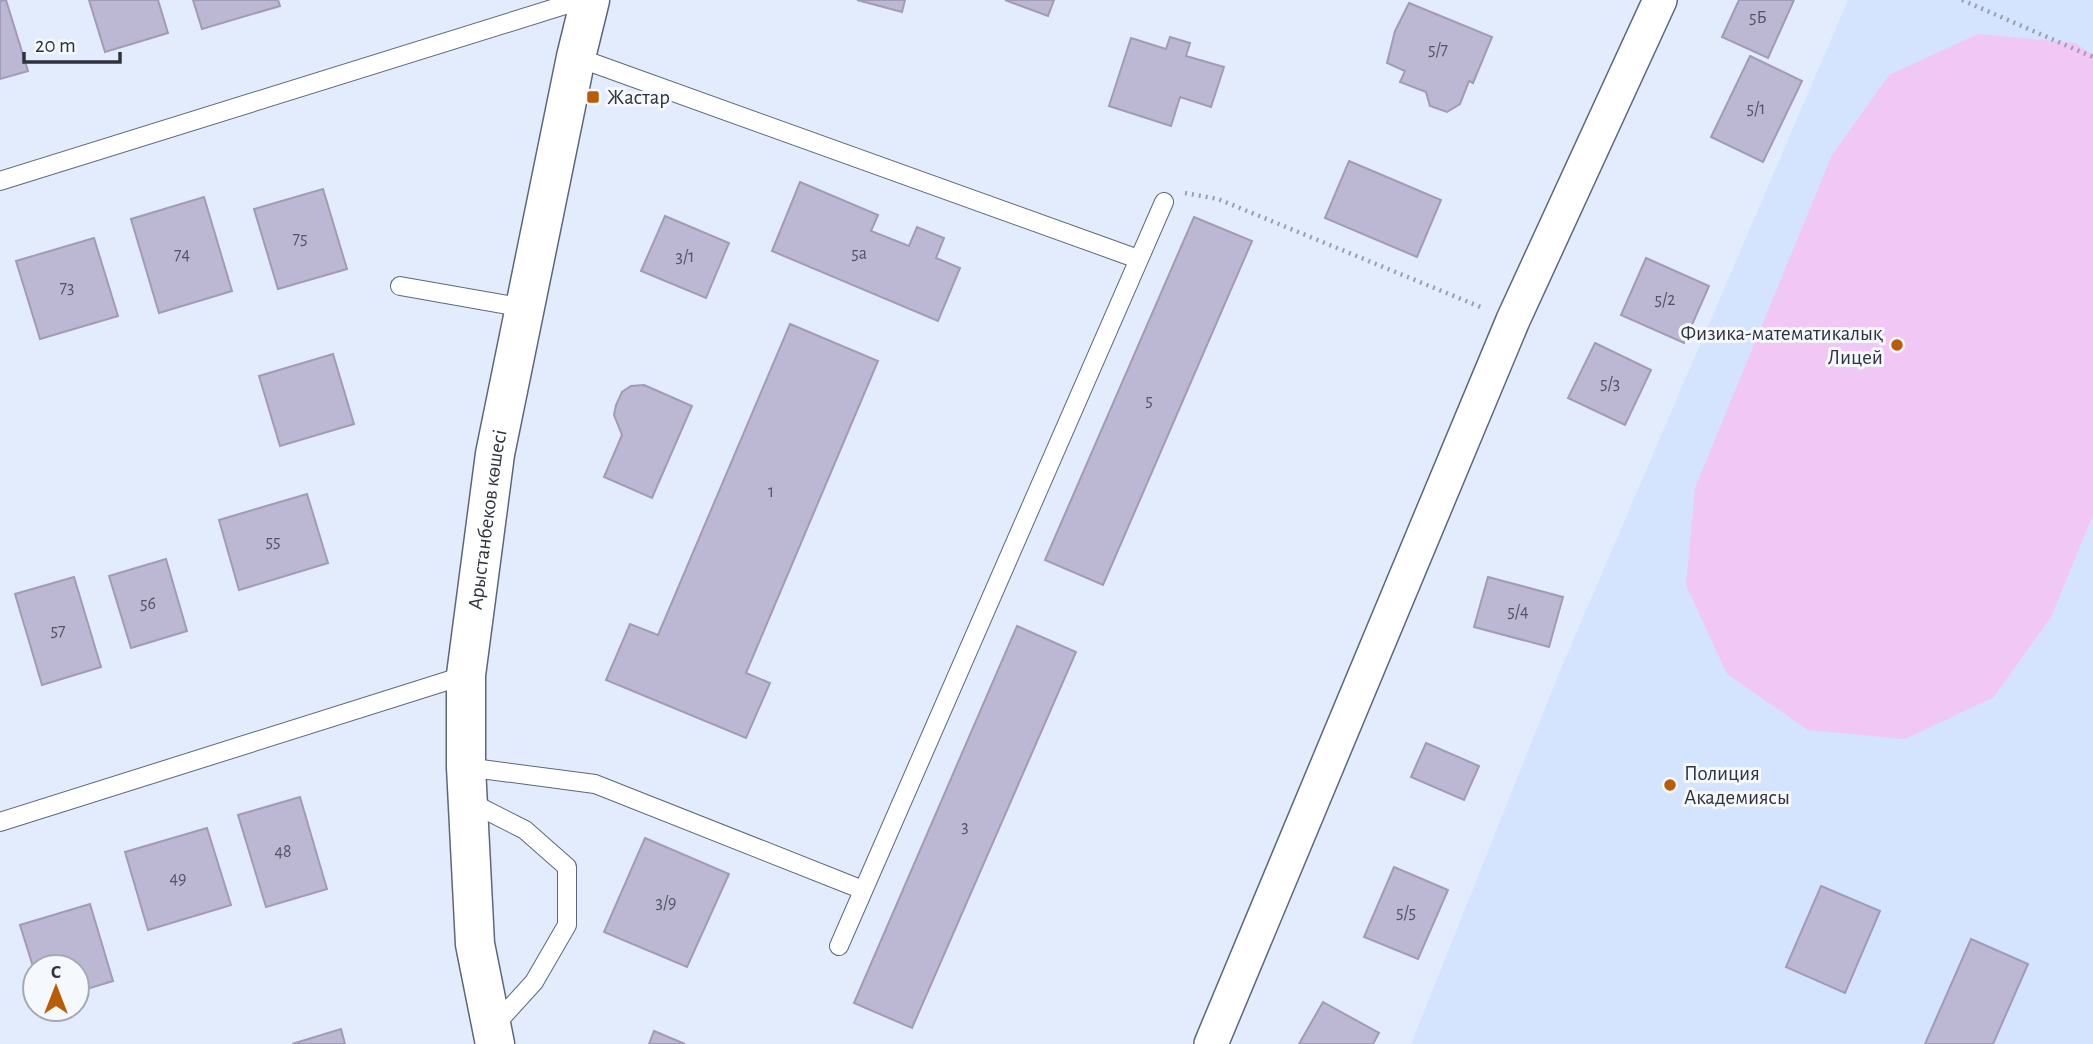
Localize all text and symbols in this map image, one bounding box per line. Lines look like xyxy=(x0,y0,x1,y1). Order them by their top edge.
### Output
house number: 5Б xyxy=(1749,9,1767,27)
scale bar xyxy=(24,21,121,65)
text: 20 m xyxy=(35,35,76,56)
house number: 5/7 xyxy=(1428,41,1448,59)
place label: Жастар xyxy=(607,87,670,108)
marker: Жастар xyxy=(585,89,601,105)
house number: 5/1 xyxy=(1747,100,1765,118)
house number: 75 xyxy=(292,230,308,248)
house number: 5а xyxy=(851,245,867,263)
house number: 74 xyxy=(174,246,190,264)
house number: 3/1 xyxy=(676,248,694,266)
house number: 73 xyxy=(60,279,74,297)
house number: 5/2 xyxy=(1655,291,1675,309)
place label: Физика-математикалық Лицей xyxy=(1680,323,1884,368)
marker: Физика-математикалық Лицей xyxy=(1889,337,1905,353)
house number: 5/3 xyxy=(1600,375,1620,393)
house number: 5 xyxy=(1145,392,1153,410)
street label: Арыстанбеков көшесі xyxy=(464,428,510,611)
house number: 1 xyxy=(768,483,774,501)
house number: 55 xyxy=(265,533,281,551)
house number: 56 xyxy=(140,595,156,613)
house number: 5/4 xyxy=(1507,603,1529,621)
house number: 57 xyxy=(50,622,66,640)
place label: Полиция Академиясы xyxy=(1684,763,1790,808)
marker: Полиция Академиясы xyxy=(1662,777,1678,793)
house number: 3 xyxy=(961,818,969,836)
house number: 48 xyxy=(274,843,292,861)
house number: 49 xyxy=(169,870,187,888)
house number: 3/9 xyxy=(655,894,677,912)
house number: 5/5 xyxy=(1396,904,1416,922)
north arrow xyxy=(21,953,91,1023)
text: С xyxy=(51,963,61,982)

